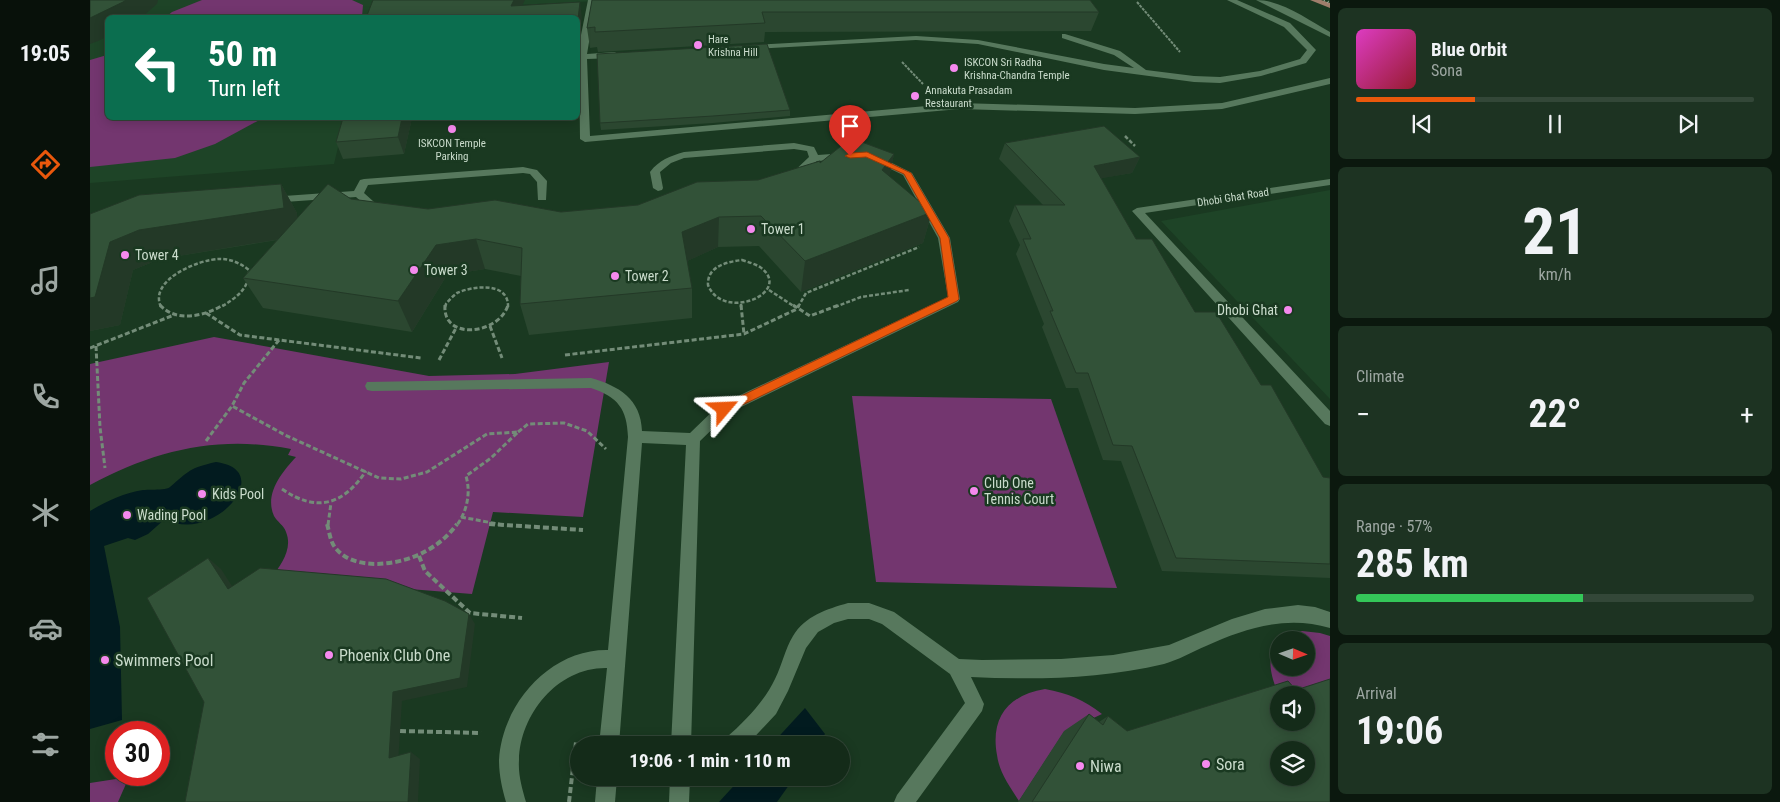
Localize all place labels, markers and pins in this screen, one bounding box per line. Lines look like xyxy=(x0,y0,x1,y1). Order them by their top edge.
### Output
place label: Hare Krishna Hill xyxy=(708,33,758,59)
marker: Hare Krishna Hill xyxy=(692,39,704,51)
place label: ISKCON Sri Radha Krishna-Chandra Temple xyxy=(964,56,1070,82)
marker: ISKCON Sri Radha Krishna-Chandra Temple xyxy=(948,62,960,74)
place label: Annakuta Prasadam Restaurant xyxy=(925,84,1012,110)
marker: Annakuta Prasadam Restaurant xyxy=(909,90,921,102)
pin xyxy=(829,105,871,156)
marker: ISKCON Temple Parking xyxy=(446,123,458,135)
place label: ISKCON Temple Parking xyxy=(418,137,486,163)
place label: Tower 1 xyxy=(761,221,805,237)
marker: Tower 1 xyxy=(745,223,757,235)
place label: Tower 4 xyxy=(135,247,179,263)
marker: Tower 4 xyxy=(119,249,131,261)
place label: Tower 3 xyxy=(424,262,468,278)
marker: Tower 3 xyxy=(408,264,420,276)
place label: Tower 2 xyxy=(625,268,669,284)
marker: Tower 2 xyxy=(609,270,621,282)
place label: Dhobi Ghat xyxy=(1217,302,1278,318)
marker: Dhobi Ghat xyxy=(1282,304,1294,316)
place label: Club One Tennis Court xyxy=(984,475,1054,507)
marker: Club One Tennis Court xyxy=(968,485,980,497)
place label: Kids Pool xyxy=(212,486,264,502)
marker: Kids Pool xyxy=(196,488,208,500)
place label: Wading Pool xyxy=(137,507,206,523)
marker: Wading Pool xyxy=(121,509,133,521)
place label: Phoenix Club One xyxy=(339,646,450,665)
marker: Phoenix Club One xyxy=(323,649,335,661)
place label: Swimmers Pool xyxy=(115,651,213,670)
marker: Swimmers Pool xyxy=(99,654,111,666)
place label: Sora xyxy=(1216,755,1245,774)
place label: Niwa xyxy=(1090,757,1122,776)
marker: Sora xyxy=(1200,758,1212,770)
marker: Niwa xyxy=(1074,760,1086,772)

